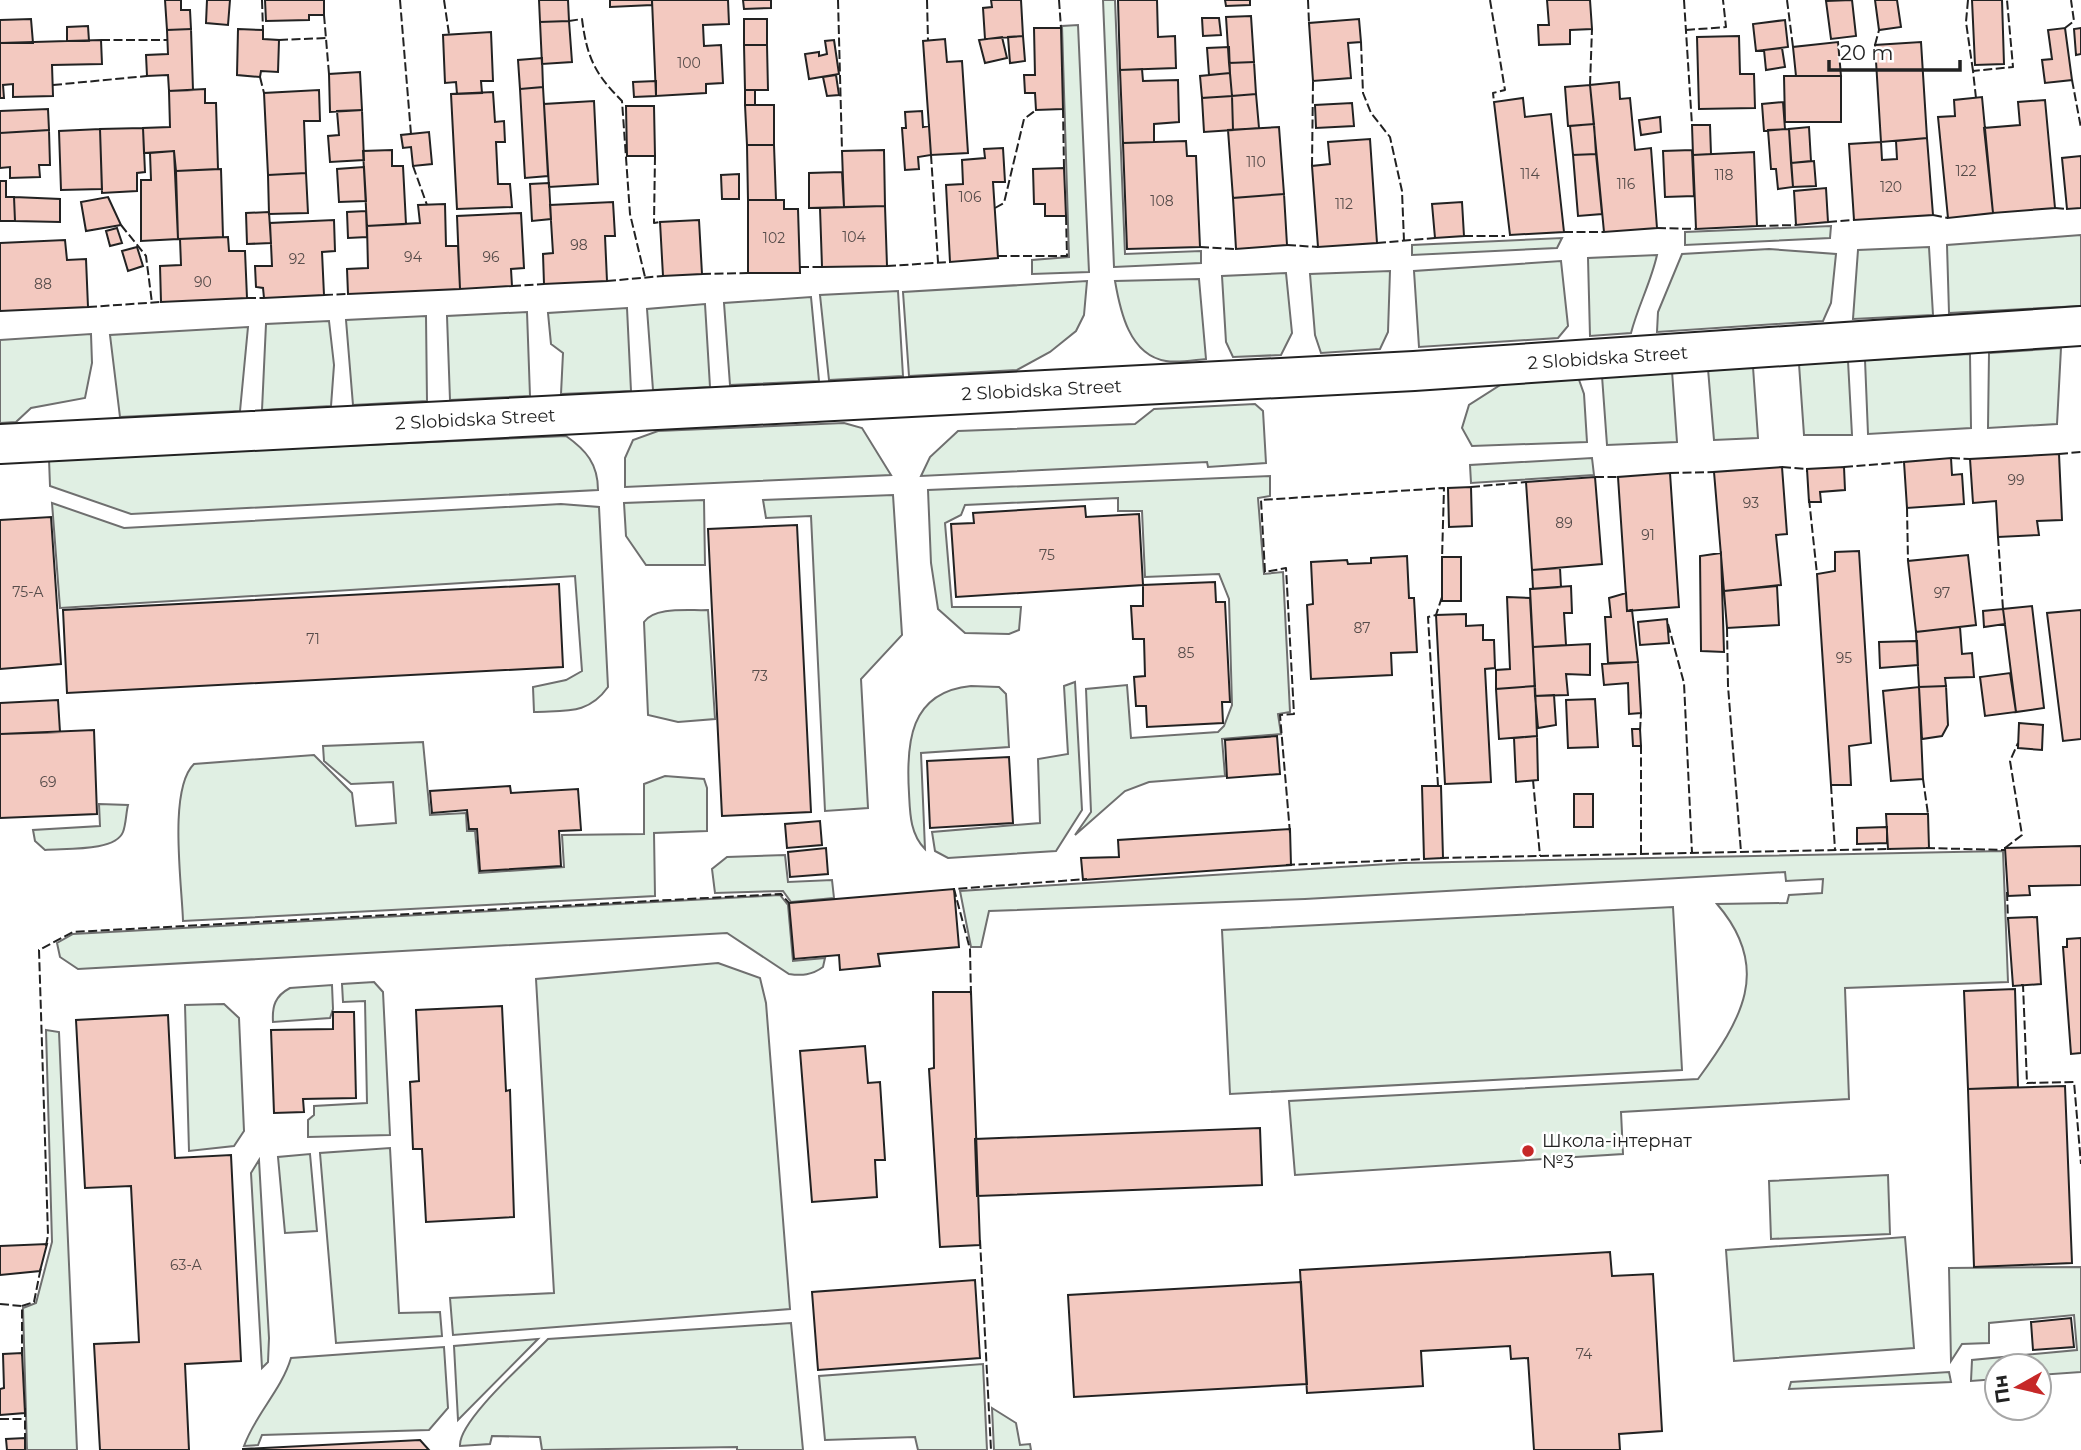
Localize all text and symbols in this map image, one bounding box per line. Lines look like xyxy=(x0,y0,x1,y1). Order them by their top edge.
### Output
scale bar xyxy=(1829,28,1960,72)
text: 20 m xyxy=(1840,40,1894,65)
house number: 100 xyxy=(677,54,701,72)
house number: 110 xyxy=(1246,153,1266,171)
house number: 122 xyxy=(1956,162,1977,180)
house number: 114 xyxy=(1520,165,1540,183)
house number: 118 xyxy=(1714,166,1734,184)
house number: 116 xyxy=(1617,175,1636,193)
house number: 120 xyxy=(1880,178,1902,196)
house number: 106 xyxy=(959,188,982,206)
house number: 108 xyxy=(1150,192,1174,210)
house number: 112 xyxy=(1335,195,1353,213)
house number: 104 xyxy=(842,228,867,246)
house number: 102 xyxy=(763,229,785,247)
house number: 98 xyxy=(570,236,588,254)
house number: 94 xyxy=(404,248,423,266)
house number: 96 xyxy=(482,248,500,266)
house number: 92 xyxy=(289,250,305,268)
house number: 90 xyxy=(194,273,212,291)
house number: 88 xyxy=(34,275,52,293)
street label: 2 Slobidska Street xyxy=(1527,342,1689,374)
street label: 2 Slobidska Street xyxy=(961,375,1122,405)
street label: 2 Slobidska Street xyxy=(395,404,556,435)
house number: 99 xyxy=(2007,471,2025,489)
house number: 93 xyxy=(1743,494,1759,512)
house number: 89 xyxy=(1555,514,1573,532)
house number: 91 xyxy=(1641,526,1655,544)
house number: 75 xyxy=(1039,546,1055,564)
house number: 75-А xyxy=(12,583,44,601)
house number: 97 xyxy=(1934,584,1950,602)
house number: 87 xyxy=(1353,619,1371,637)
house number: 71 xyxy=(306,630,320,648)
house number: 85 xyxy=(1178,644,1195,662)
house number: 95 xyxy=(1836,649,1852,667)
house number: 73 xyxy=(752,667,768,685)
house number: 69 xyxy=(39,773,57,791)
place label: Школа-інтернат №3 xyxy=(1542,1130,1692,1173)
marker: Школа-інтернат №3 xyxy=(1520,1143,1536,1159)
house number: 63-А xyxy=(170,1256,203,1274)
house number: 74 xyxy=(1576,1345,1593,1363)
north arrow xyxy=(1983,1352,2053,1422)
text: Пн xyxy=(1988,1374,2015,1405)

